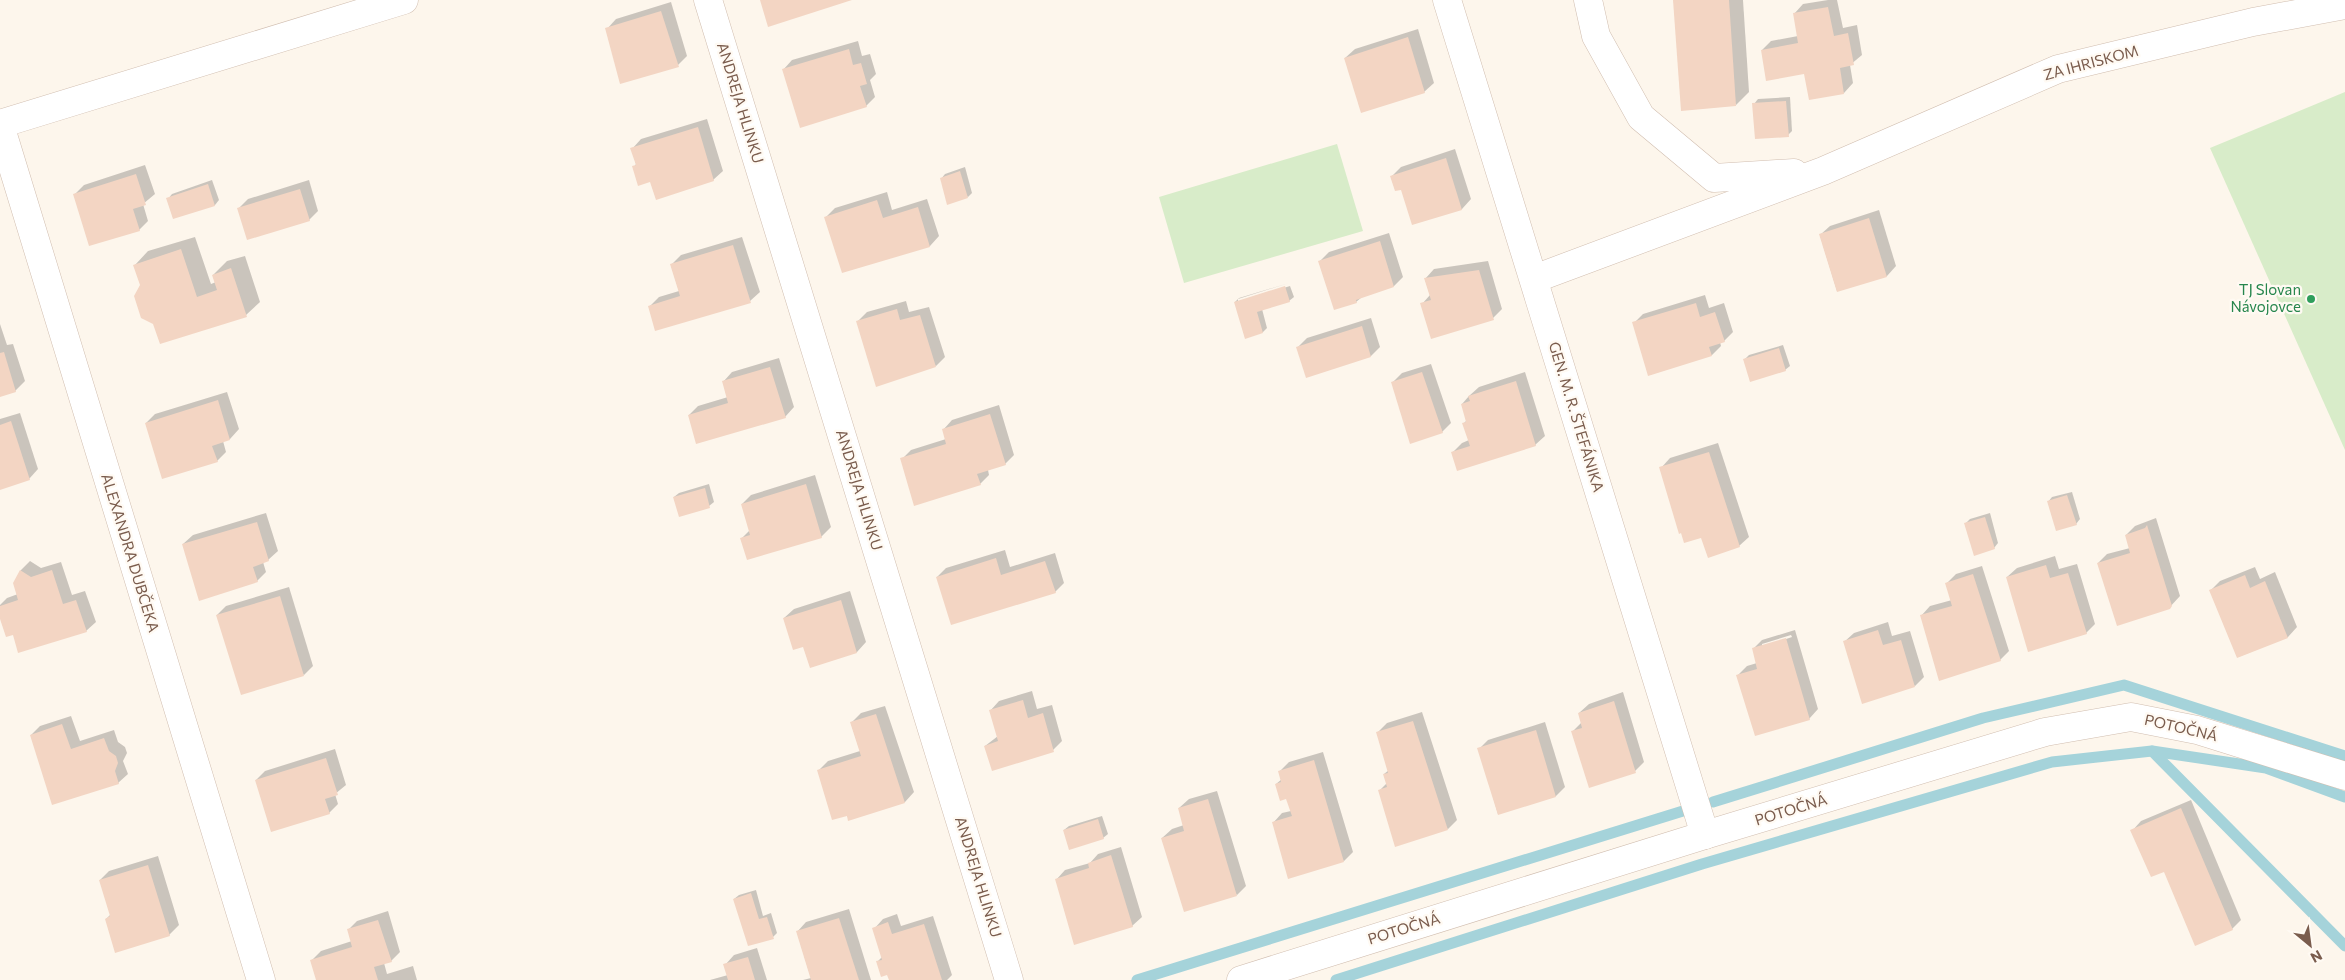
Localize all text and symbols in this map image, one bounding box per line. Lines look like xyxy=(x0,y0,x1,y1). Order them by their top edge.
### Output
street label: ANDREJA HLINKU xyxy=(714,40,768,165)
street label: ZA IHRISKOM xyxy=(2041,41,2140,83)
place label: TJ Slovan Návojovce xyxy=(2230,280,2301,315)
marker: TJ Slovan Návojovce xyxy=(2305,293,2317,305)
street label: GEN. M. R. ŠTEFÁNIKA xyxy=(1546,339,1609,494)
street label: ANDREJA HLINKU xyxy=(833,427,887,552)
street label: ALEXANDRA DUBČEKA xyxy=(98,471,165,634)
street label: POTOČNÁ xyxy=(2143,709,2220,744)
street label: POTOČNÁ xyxy=(1752,789,1829,829)
street label: ANDREJA HLINKU xyxy=(952,814,1006,939)
street label: POTOČNÁ xyxy=(1365,908,1442,948)
north arrow xyxy=(2285,920,2335,970)
text: N xyxy=(2308,947,2325,967)

